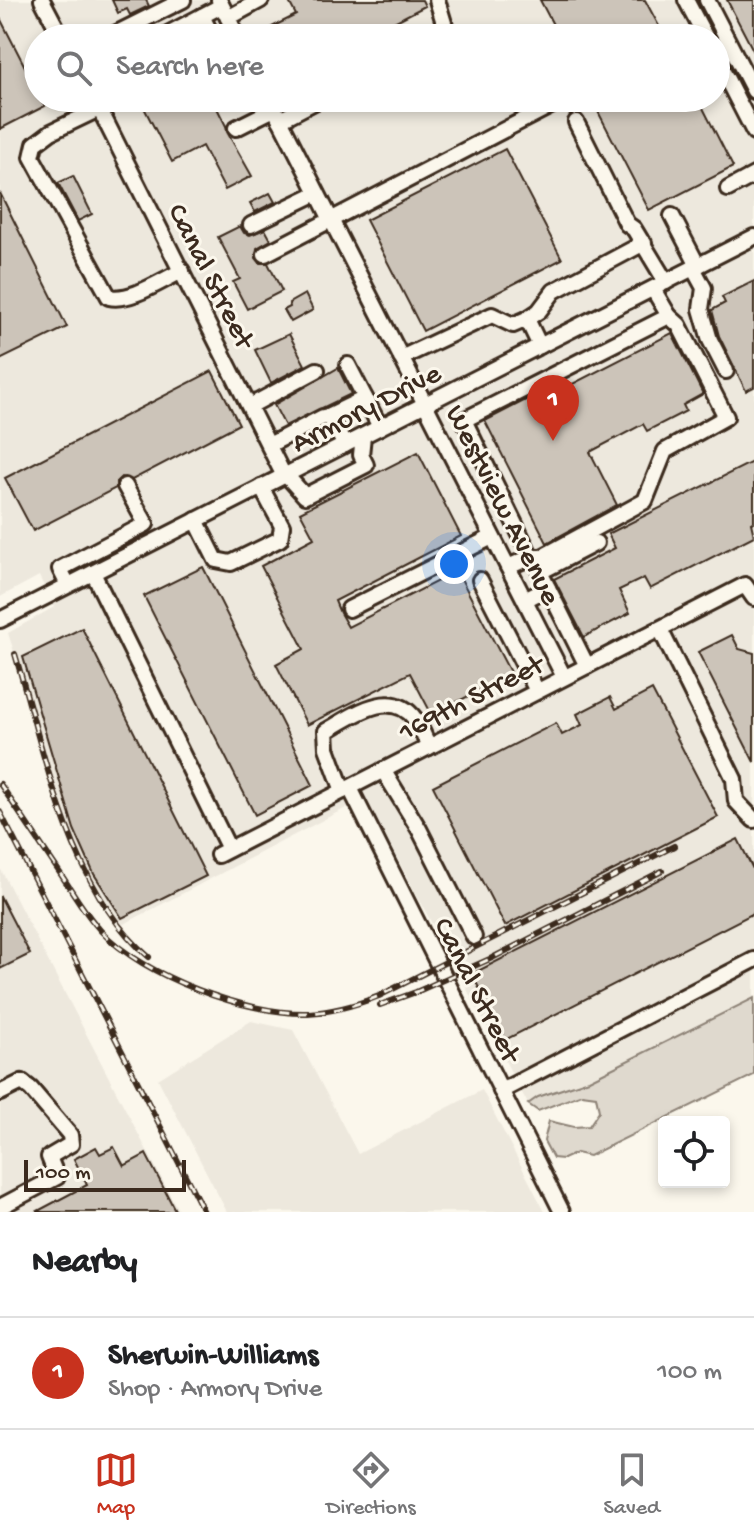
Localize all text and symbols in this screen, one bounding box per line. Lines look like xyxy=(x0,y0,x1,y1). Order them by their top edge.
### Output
search box xyxy=(24,24,730,112)
icon: search xyxy=(52,46,96,90)
text: Search here xyxy=(116,51,264,86)
street label: Canal Street xyxy=(158,199,262,358)
street label: Armory Drive xyxy=(286,357,448,463)
pin: 1 xyxy=(527,375,579,441)
street label: Westview Avenue xyxy=(435,400,567,612)
your location xyxy=(434,544,474,584)
street label: 169th Street xyxy=(393,647,553,752)
street label: Canal Street xyxy=(424,913,528,1072)
map controls xyxy=(658,1116,730,1188)
button: locate xyxy=(658,1116,730,1188)
scale bar xyxy=(24,1156,186,1192)
text: 100 m xyxy=(36,1161,91,1187)
text: Nearby xyxy=(32,1244,137,1284)
text: Sherwin-Williams xyxy=(108,1340,318,1375)
text: 1 xyxy=(53,1358,63,1389)
text: 100 m xyxy=(657,1358,722,1389)
text: Shop · Armory Drive xyxy=(108,1375,322,1406)
tab: Map xyxy=(94,1448,138,1522)
tab: Directions xyxy=(326,1448,416,1522)
tab: Saved xyxy=(604,1448,660,1522)

